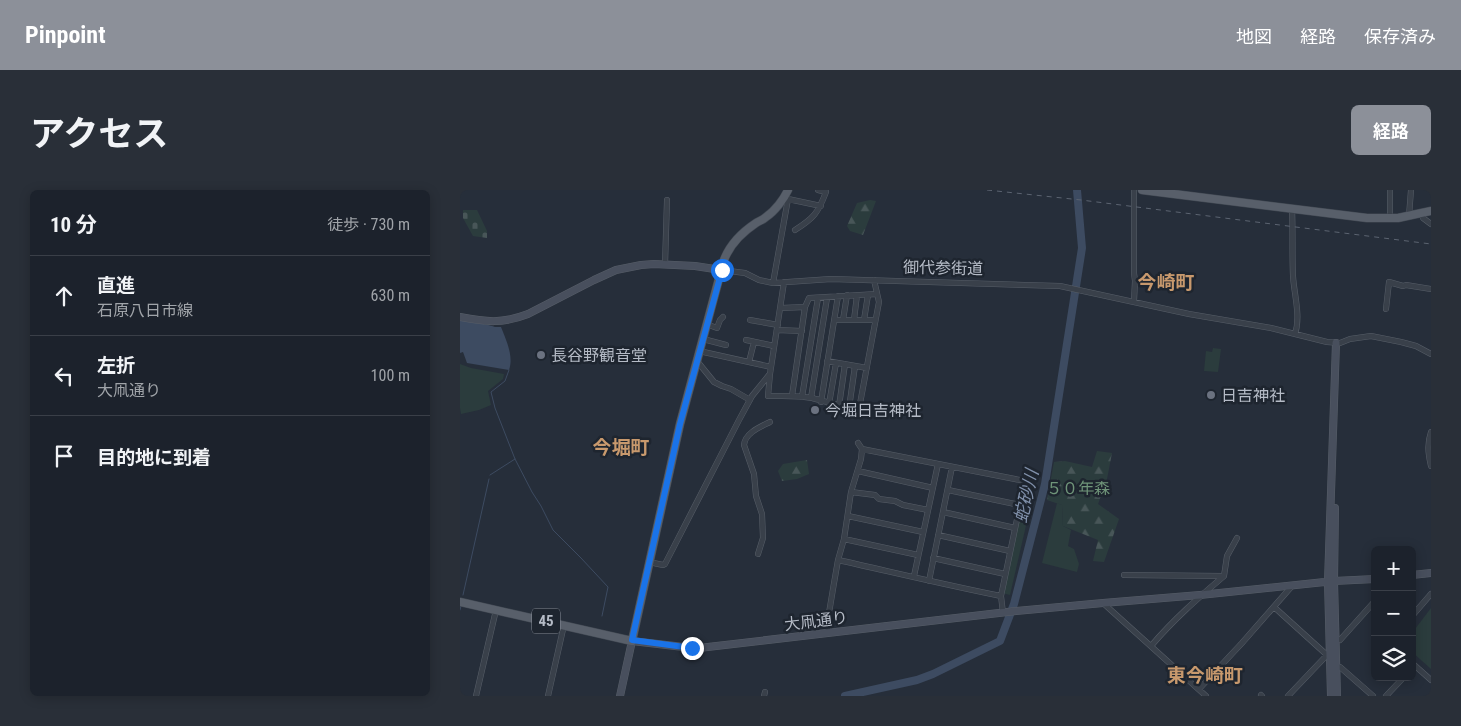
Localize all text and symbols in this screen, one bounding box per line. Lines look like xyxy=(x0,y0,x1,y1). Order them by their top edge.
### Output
text: Pinpoint xyxy=(25,21,106,49)
text: 地図 xyxy=(1236,26,1272,47)
text: 経路 xyxy=(1300,26,1336,47)
text: 保存済み xyxy=(1364,26,1436,47)
button: 経路 xyxy=(1351,105,1431,155)
text: アクセス xyxy=(30,114,168,155)
text: 10 分 xyxy=(50,213,97,237)
text: 徒歩 · 730 m xyxy=(327,215,410,234)
street label: 御代参街道 xyxy=(903,258,983,278)
route start xyxy=(711,259,734,282)
district label: 今崎町 xyxy=(1137,271,1195,294)
text: 直進 xyxy=(97,274,135,297)
icon: ahead xyxy=(50,282,78,310)
text: 630 m xyxy=(371,286,410,305)
text: 石原八日市線 xyxy=(97,301,193,320)
place label: 長谷野観音堂 xyxy=(551,346,647,365)
marker: 長谷野観音堂 xyxy=(535,349,547,361)
text: 左折 xyxy=(97,354,135,377)
icon: left xyxy=(50,362,78,390)
text: 100 m xyxy=(371,366,410,385)
text: 大凧通り xyxy=(97,381,161,400)
place label: 日吉神社 xyxy=(1221,386,1285,405)
marker: 日吉神社 xyxy=(1205,389,1217,401)
place label: 今堀日吉神社 xyxy=(825,401,921,420)
marker: 今堀日吉神社 xyxy=(809,404,821,416)
district label: 今堀町 xyxy=(592,436,650,459)
icon: arrive xyxy=(50,442,78,470)
text: 目的地に到着 xyxy=(97,446,211,469)
water label: 蛇砂川 xyxy=(1010,465,1043,525)
park label: ５０年森 xyxy=(1046,479,1110,498)
map controls xyxy=(1371,546,1416,681)
button: + xyxy=(1371,546,1416,591)
button: − xyxy=(1371,591,1416,636)
road number: 45 xyxy=(532,608,560,634)
street label: 大凧通り xyxy=(783,608,849,634)
button: layers xyxy=(1371,636,1416,681)
route end xyxy=(681,637,704,660)
district label: 東今崎町 xyxy=(1167,664,1243,687)

